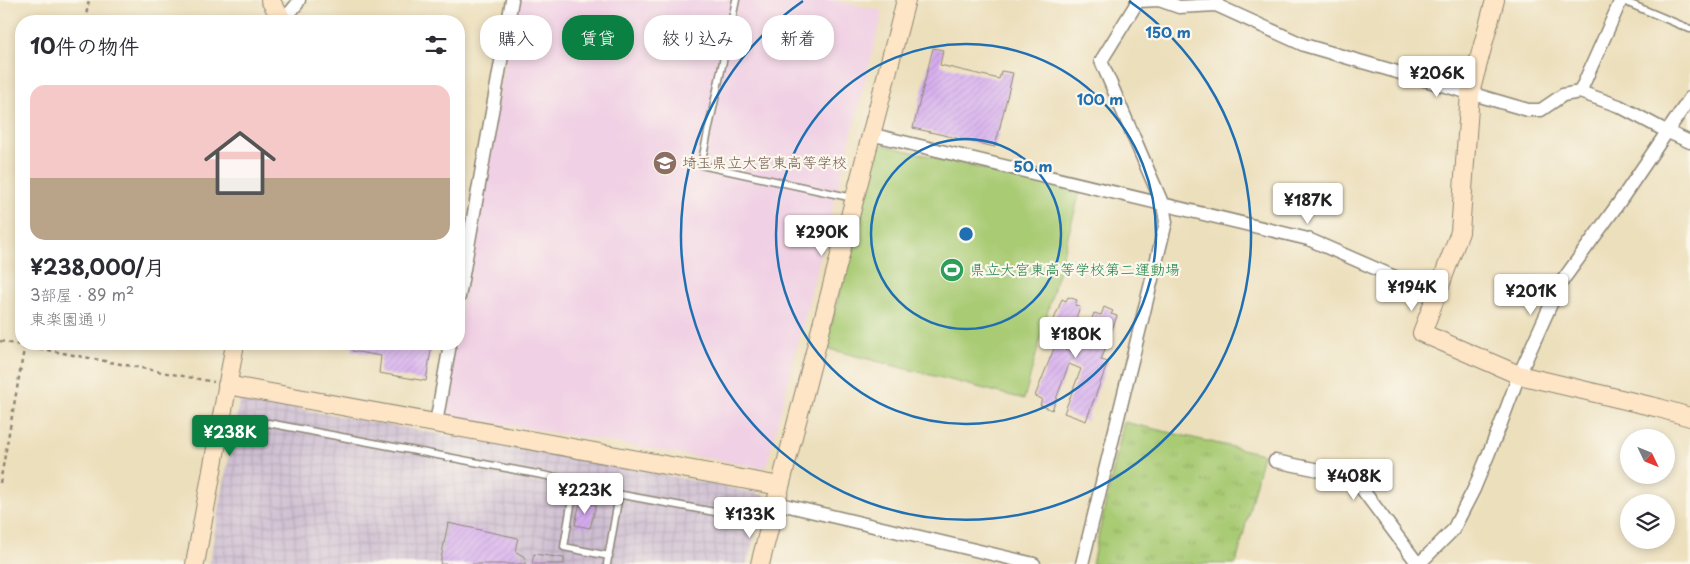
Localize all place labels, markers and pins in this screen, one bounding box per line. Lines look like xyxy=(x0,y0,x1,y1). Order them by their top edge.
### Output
pin: ¥206K xyxy=(1402,56,1472,98)
school or university icon: 埼玉県立大宮東高等学校 xyxy=(652,150,678,176)
place label: 埼玉県立大宮東高等学校 xyxy=(682,150,847,173)
pin: ¥187K xyxy=(1273,182,1343,225)
pin: ¥290K xyxy=(787,214,857,257)
centre of rings xyxy=(957,225,975,243)
sports icon: 県立大宮東高等学校第二運動場 xyxy=(939,257,965,283)
place label: 県立大宮東高等学校第二運動場 xyxy=(970,257,1180,280)
pin: ¥194K xyxy=(1377,270,1447,312)
pin: ¥201K xyxy=(1496,274,1566,316)
pin: ¥180K xyxy=(1041,316,1111,359)
pin: ¥238K xyxy=(195,414,265,457)
pin: ¥408K xyxy=(1319,458,1389,501)
pin: ¥223K xyxy=(550,472,620,515)
pin: ¥133K xyxy=(715,496,785,539)

